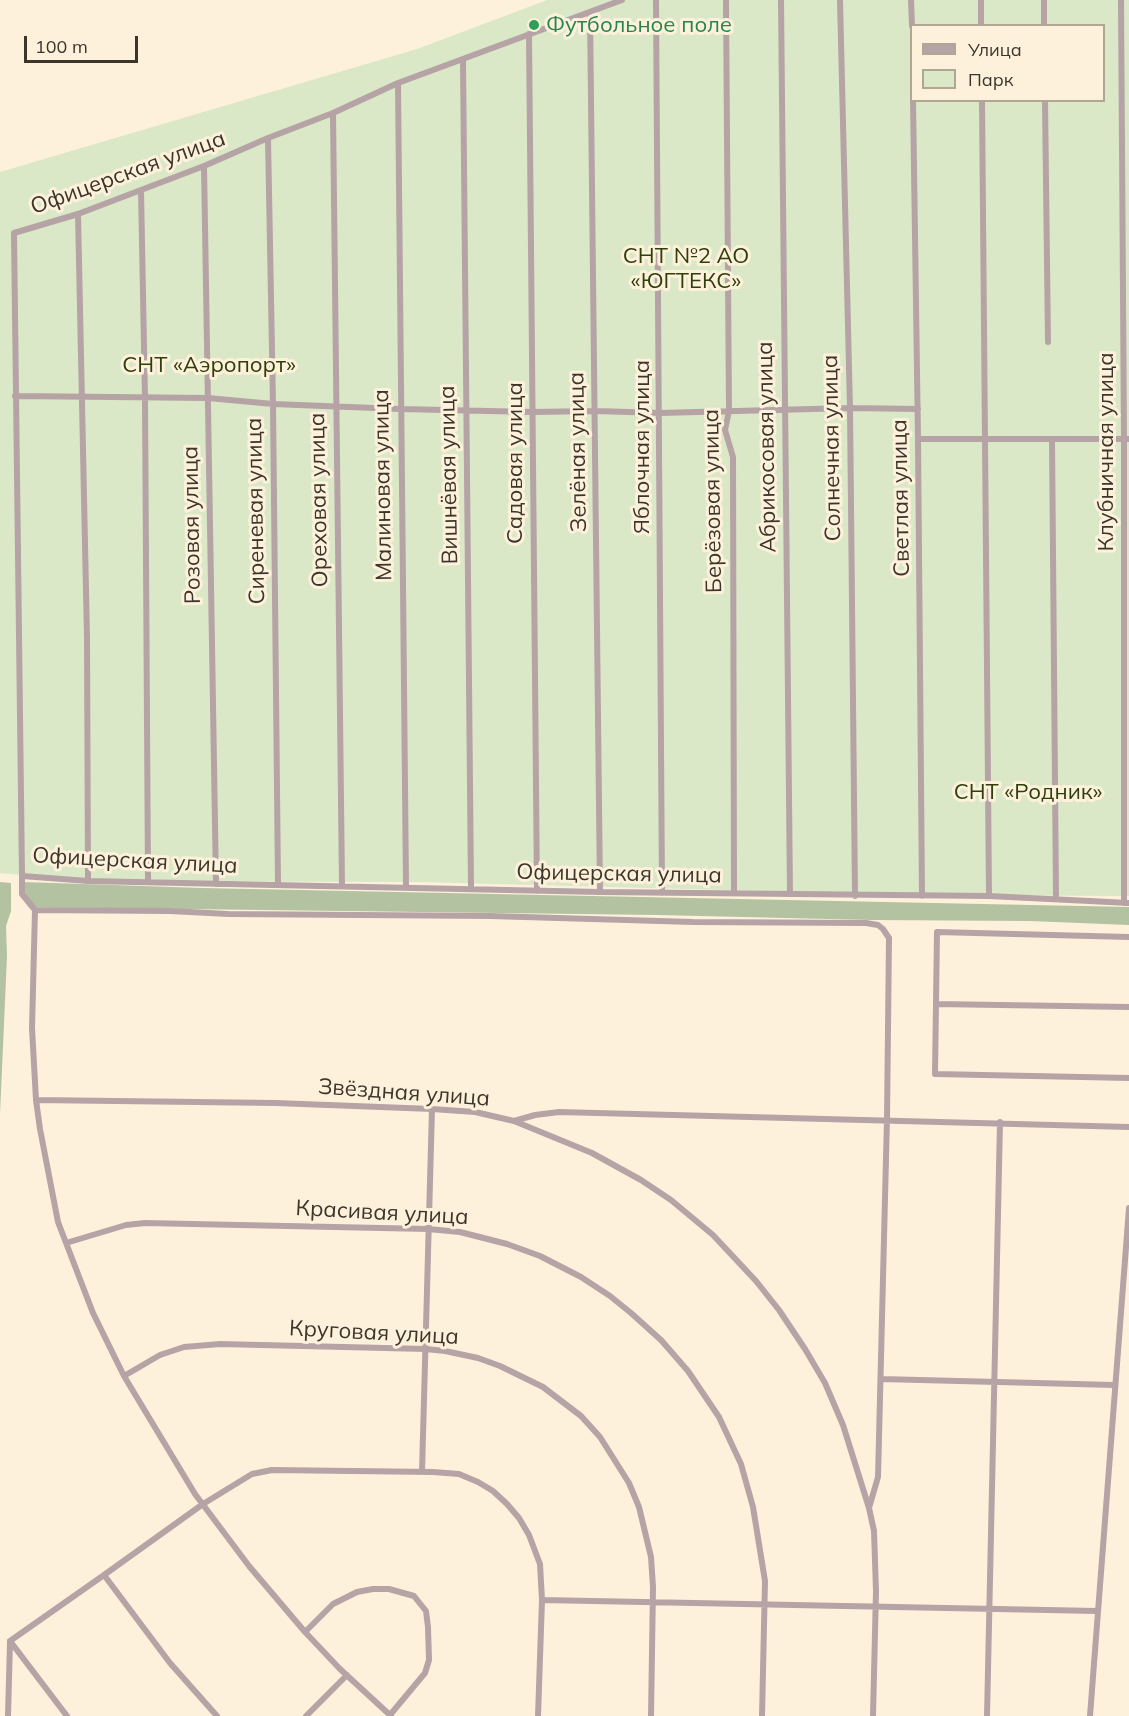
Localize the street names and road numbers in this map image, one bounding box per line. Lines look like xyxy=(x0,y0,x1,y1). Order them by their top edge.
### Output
street label: Офицерская улица xyxy=(27,125,229,221)
street label: Абрикосовая улица xyxy=(752,341,782,553)
street label: Клубничная улица xyxy=(1093,352,1119,552)
street label: Солнечная улица xyxy=(817,355,847,541)
street label: Яблочная улица xyxy=(629,360,655,534)
street label: Зелёная улица xyxy=(563,372,593,532)
street label: Садовая улица xyxy=(502,382,528,544)
street label: Вишнёвая улица xyxy=(434,385,464,565)
street label: Малиновая улица xyxy=(368,389,398,581)
street label: Берёзовая улица xyxy=(698,409,728,593)
street label: Ореховая улица xyxy=(304,413,334,587)
street label: Сиреневая улица xyxy=(241,417,271,605)
street label: Светлая улица xyxy=(886,419,916,577)
street label: Розовая улица xyxy=(177,446,207,604)
street label: Офицерская улица xyxy=(32,842,238,880)
street label: Офицерская улица xyxy=(516,859,722,889)
street label: Звёздная улица xyxy=(317,1074,491,1112)
street label: Красивая улица xyxy=(295,1195,469,1231)
street label: Круговая улица xyxy=(289,1315,459,1351)

